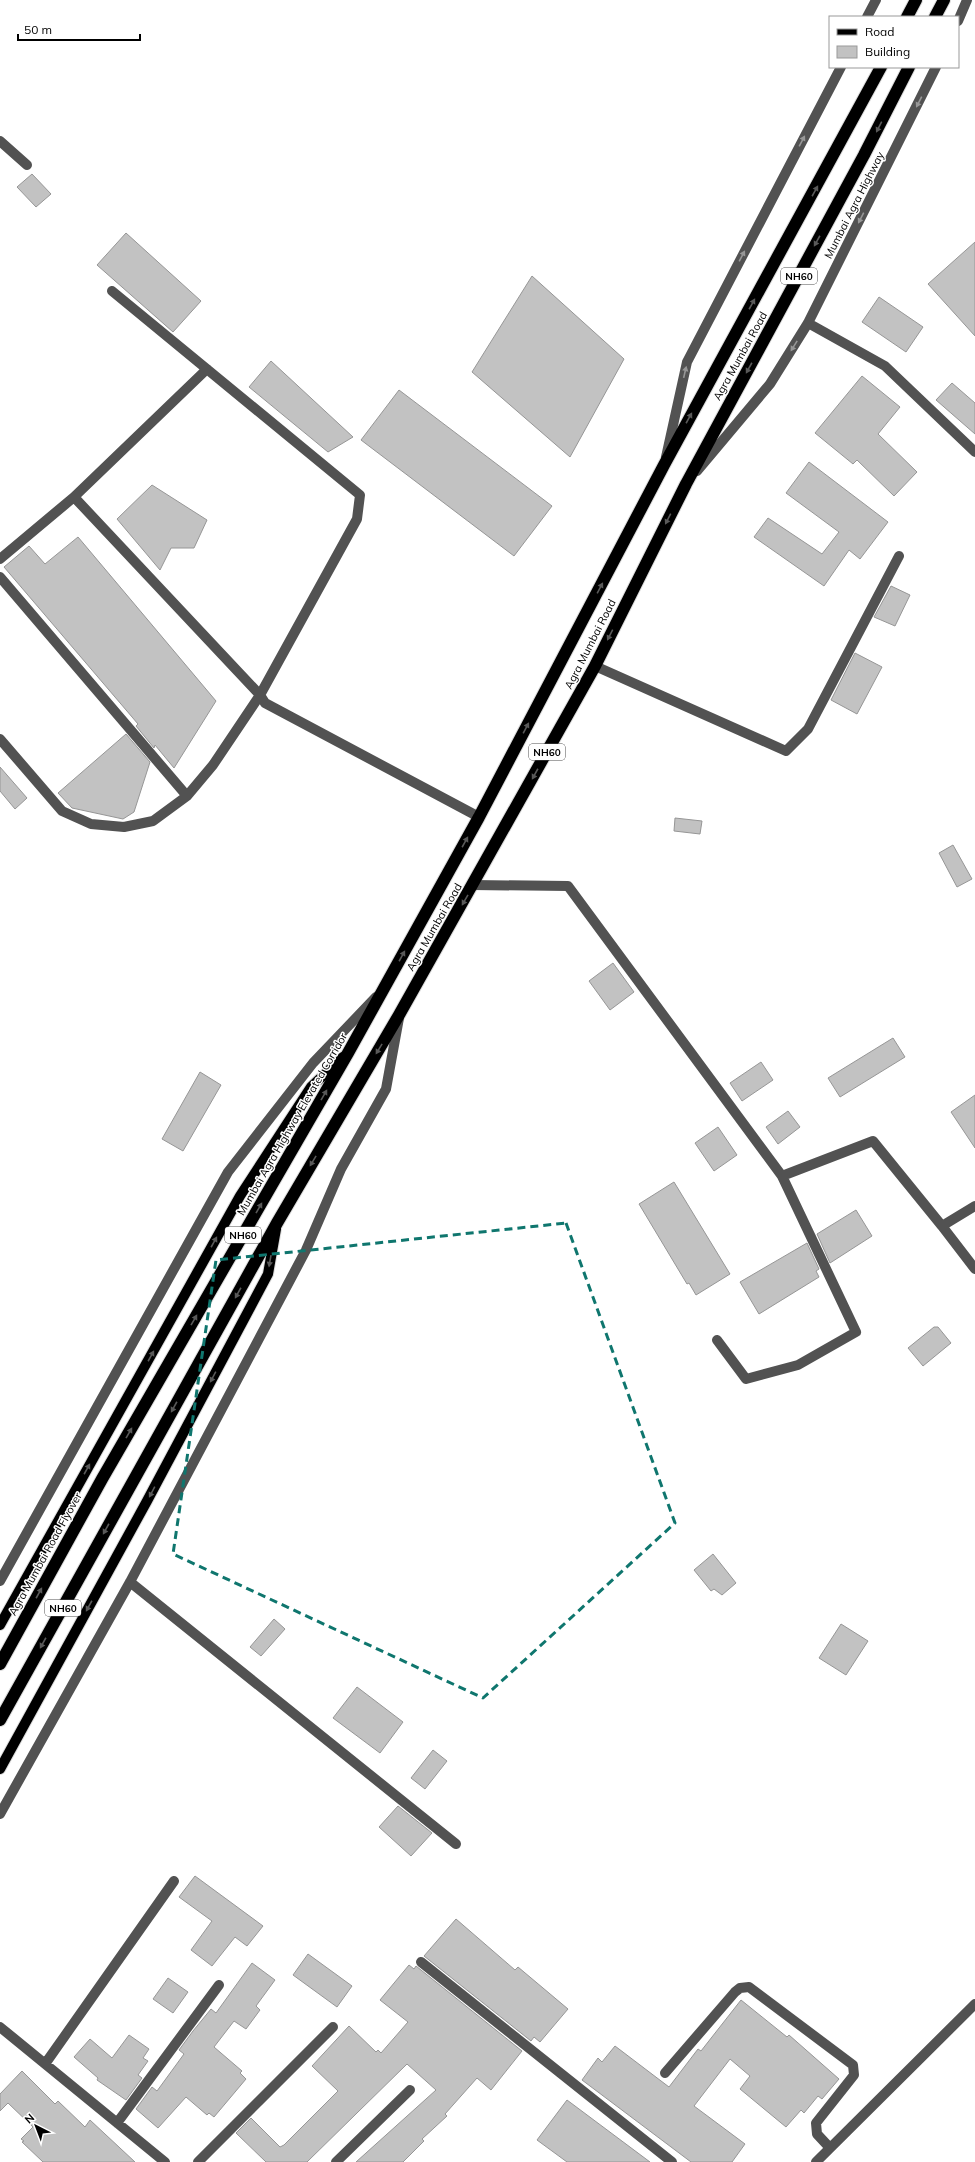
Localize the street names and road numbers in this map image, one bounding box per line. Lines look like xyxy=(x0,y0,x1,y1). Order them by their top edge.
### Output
street label: Mumbai Agra Highway xyxy=(821,149,887,261)
road number: NH60 xyxy=(781,268,817,284)
street label: Agra Mumbai Road xyxy=(710,309,770,403)
street label: Agra Mumbai Road xyxy=(561,597,619,691)
road number: NH60 xyxy=(529,744,565,760)
street label: Agra Mumbai Road xyxy=(403,881,465,973)
street label: Mumbai Agra Highway Elevated Corridor xyxy=(234,1030,350,1218)
road number: NH60 xyxy=(225,1227,261,1243)
street label: Agra Mumbai Road Flyover xyxy=(5,1490,85,1618)
road number: NH60 xyxy=(45,1600,81,1616)

